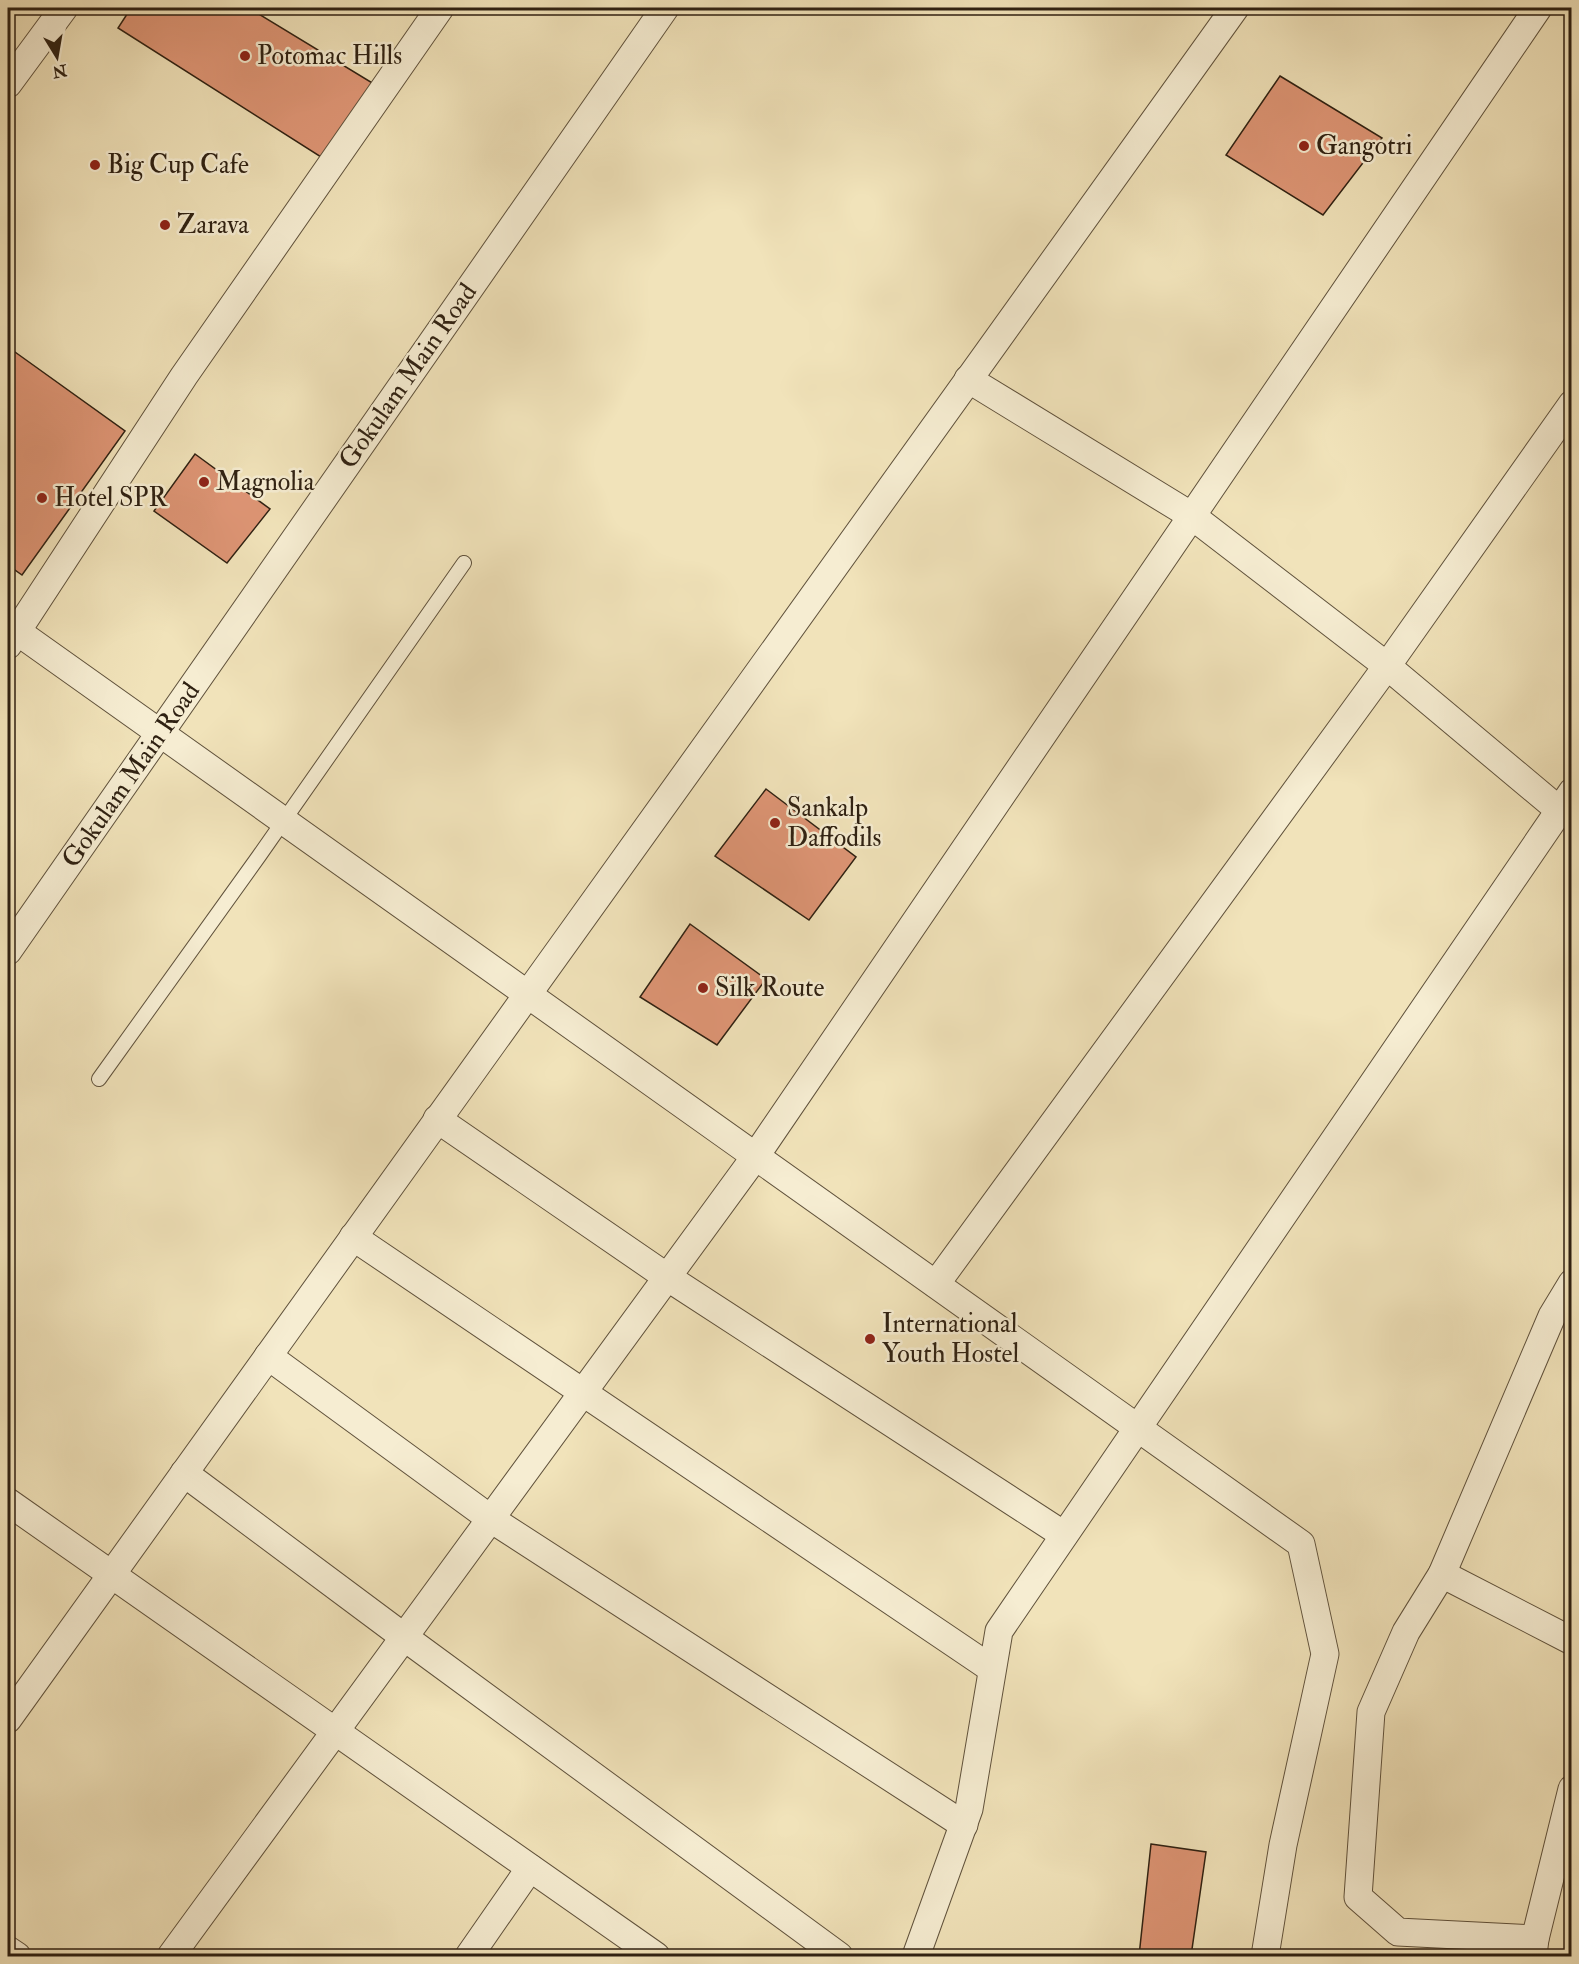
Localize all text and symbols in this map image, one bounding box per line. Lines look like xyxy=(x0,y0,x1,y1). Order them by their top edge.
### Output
north arrow xyxy=(27,27,87,87)
place label: Potomac Hills xyxy=(257,40,402,72)
marker: Potomac Hills xyxy=(238,49,252,63)
text: N xyxy=(50,59,70,82)
place label: Gangotri xyxy=(1316,130,1412,162)
marker: Gangotri xyxy=(1297,139,1311,153)
place label: Big Cup Cafe xyxy=(107,149,249,182)
marker: Big Cup Cafe xyxy=(88,158,102,172)
place label: Zarava xyxy=(177,209,249,241)
marker: Zarava xyxy=(158,218,172,232)
street label: Gokulam Main Road xyxy=(332,277,484,475)
place label: Magnolia xyxy=(216,466,315,498)
marker: Magnolia xyxy=(197,475,211,489)
place label: Hotel SPR xyxy=(54,482,169,514)
marker: Hotel SPR xyxy=(35,491,49,505)
street label: Gokulam Main Road xyxy=(55,676,207,874)
place label: Sankalp Daffodils xyxy=(787,792,882,854)
marker: Sankalp Daffodils xyxy=(768,816,782,830)
place label: Silk Route xyxy=(715,972,825,1004)
marker: Silk Route xyxy=(696,981,710,995)
place label: International Youth Hostel xyxy=(882,1308,1019,1370)
marker: International Youth Hostel xyxy=(863,1332,877,1346)

